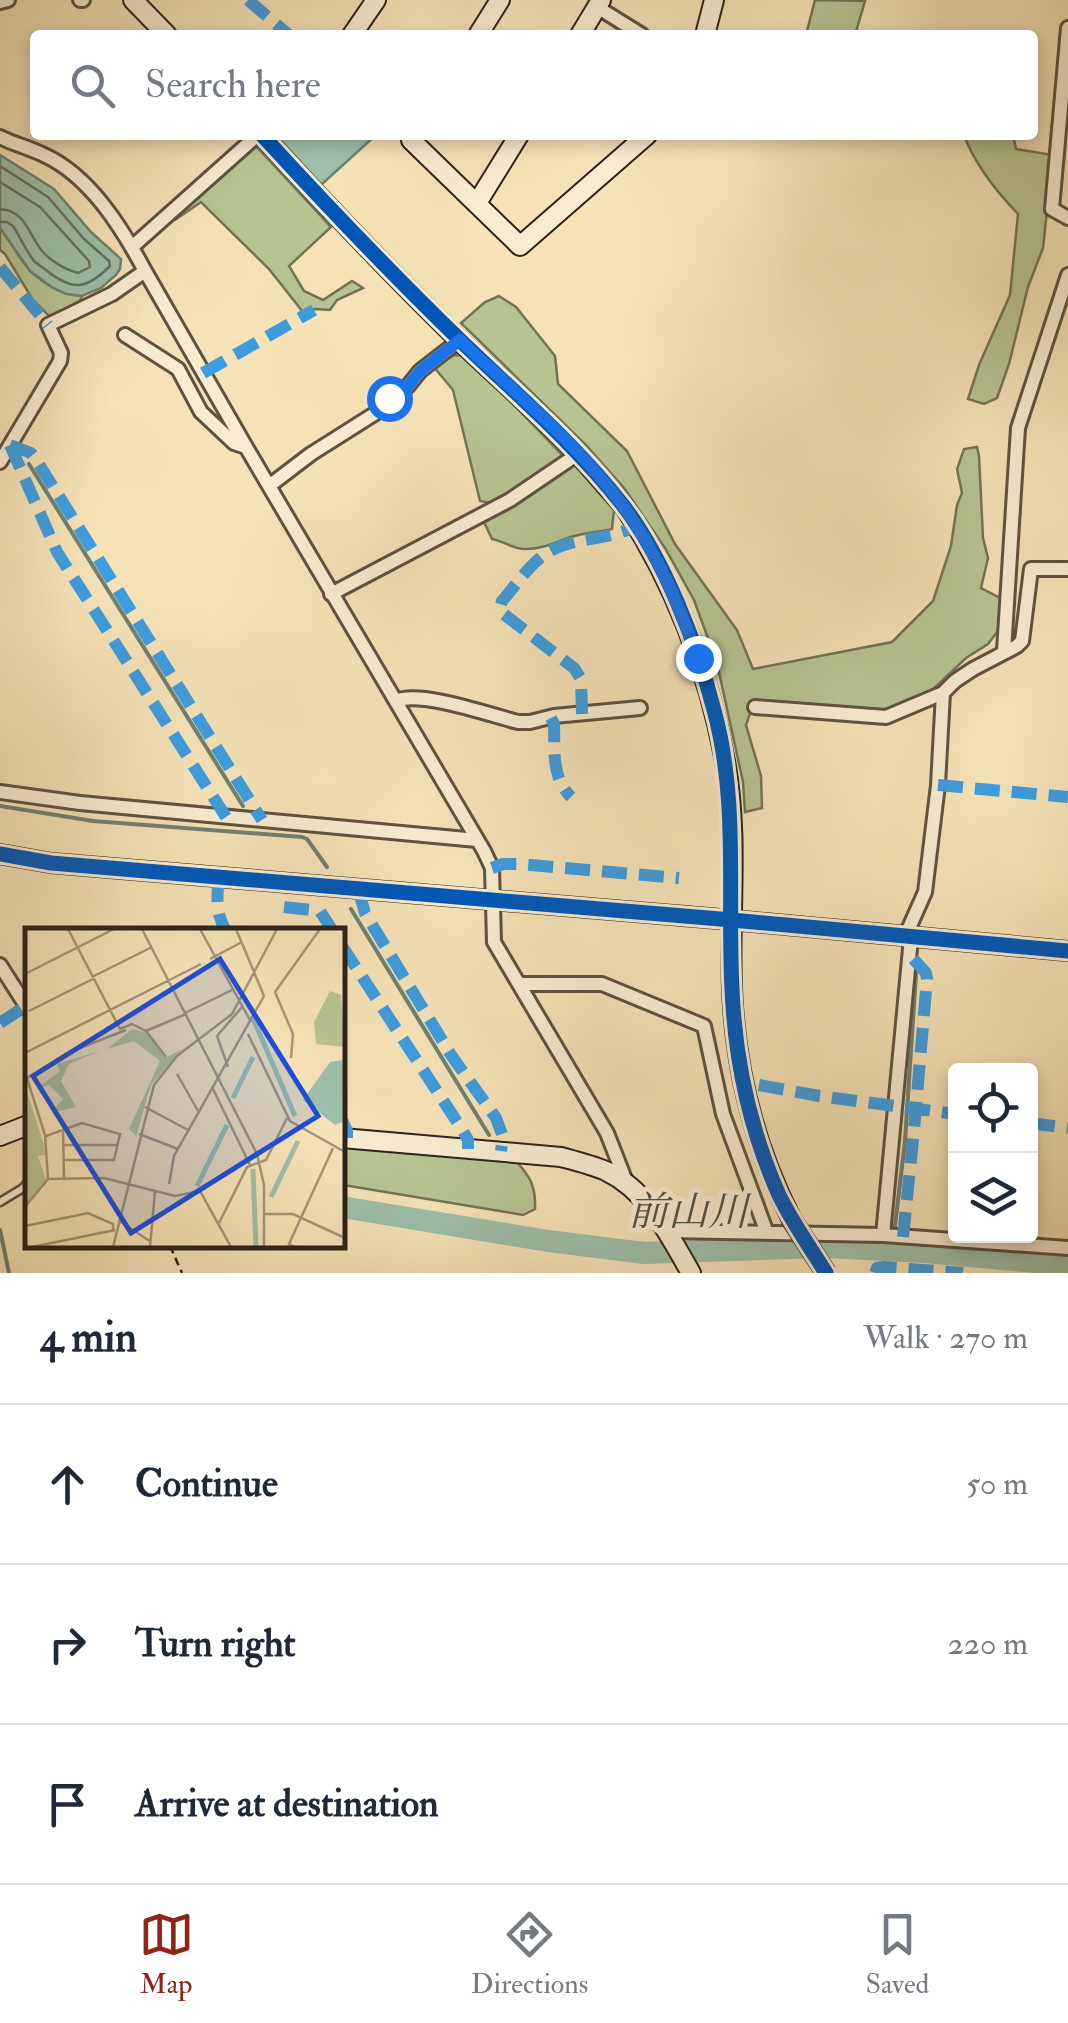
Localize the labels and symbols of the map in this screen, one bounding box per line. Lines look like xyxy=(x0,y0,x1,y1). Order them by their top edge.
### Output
route start xyxy=(367,376,413,422)
route end xyxy=(676,636,722,682)
inset map xyxy=(25,928,345,1248)
water label: 前山川 xyxy=(628,1187,752,1238)

